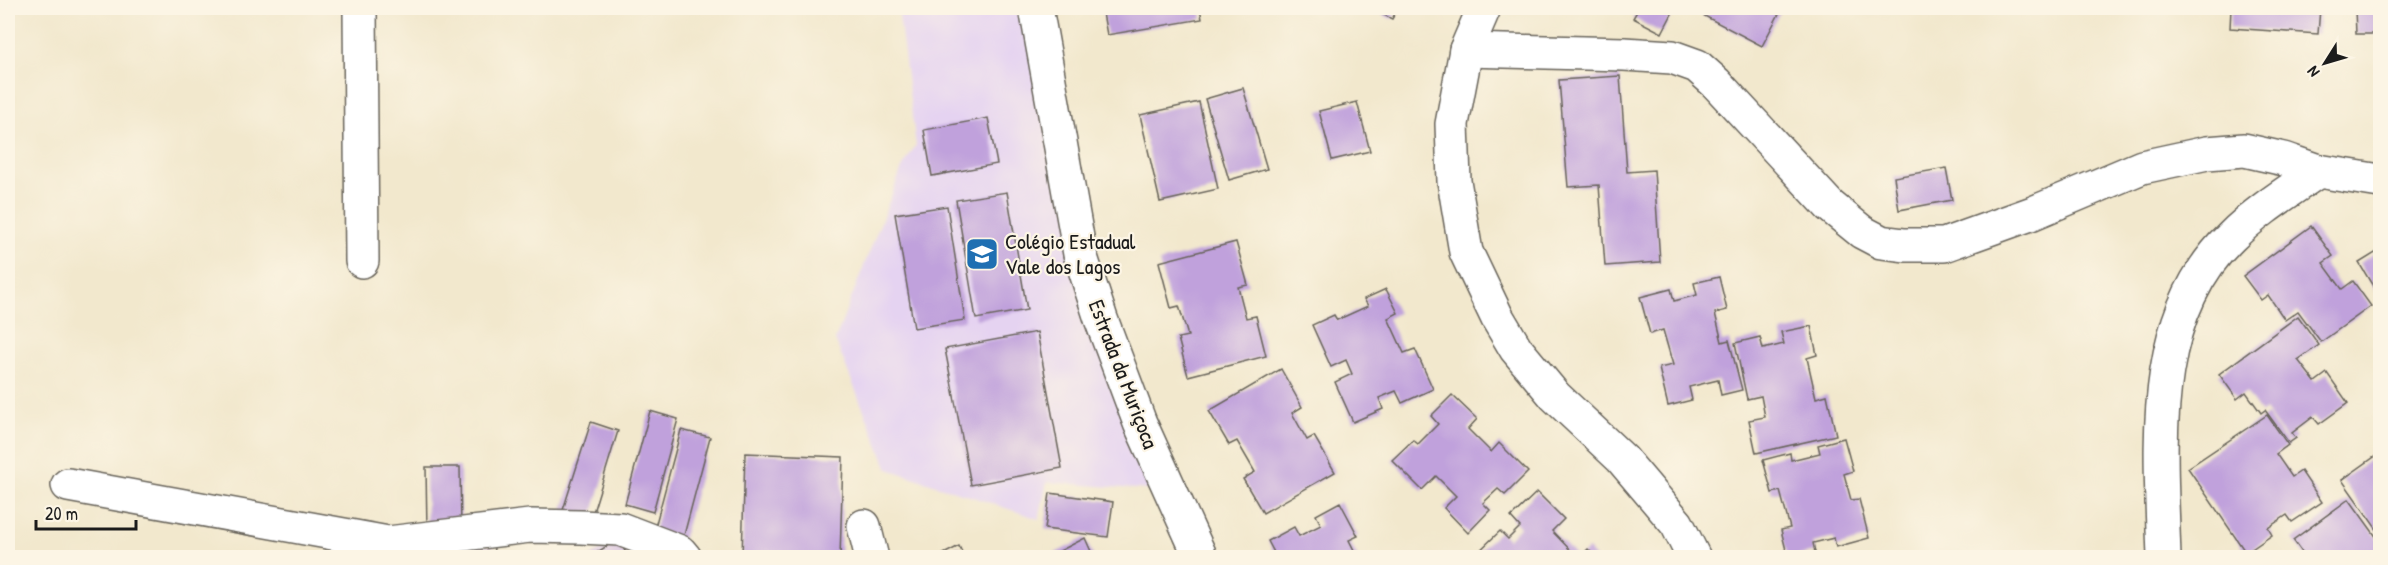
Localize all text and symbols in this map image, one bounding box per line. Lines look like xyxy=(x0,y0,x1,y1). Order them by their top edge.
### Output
north arrow xyxy=(2295,33,2355,93)
text: N xyxy=(2301,62,2324,82)
place label: Colégio Estadual Vale dos Lagos xyxy=(1005,226,1136,281)
school or university icon: Colégio Estadual Vale dos Lagos xyxy=(964,236,1000,272)
street label: Estrada da Muriçoca xyxy=(1082,295,1166,453)
scale bar xyxy=(36,493,136,531)
text: 20 m xyxy=(45,501,78,526)

